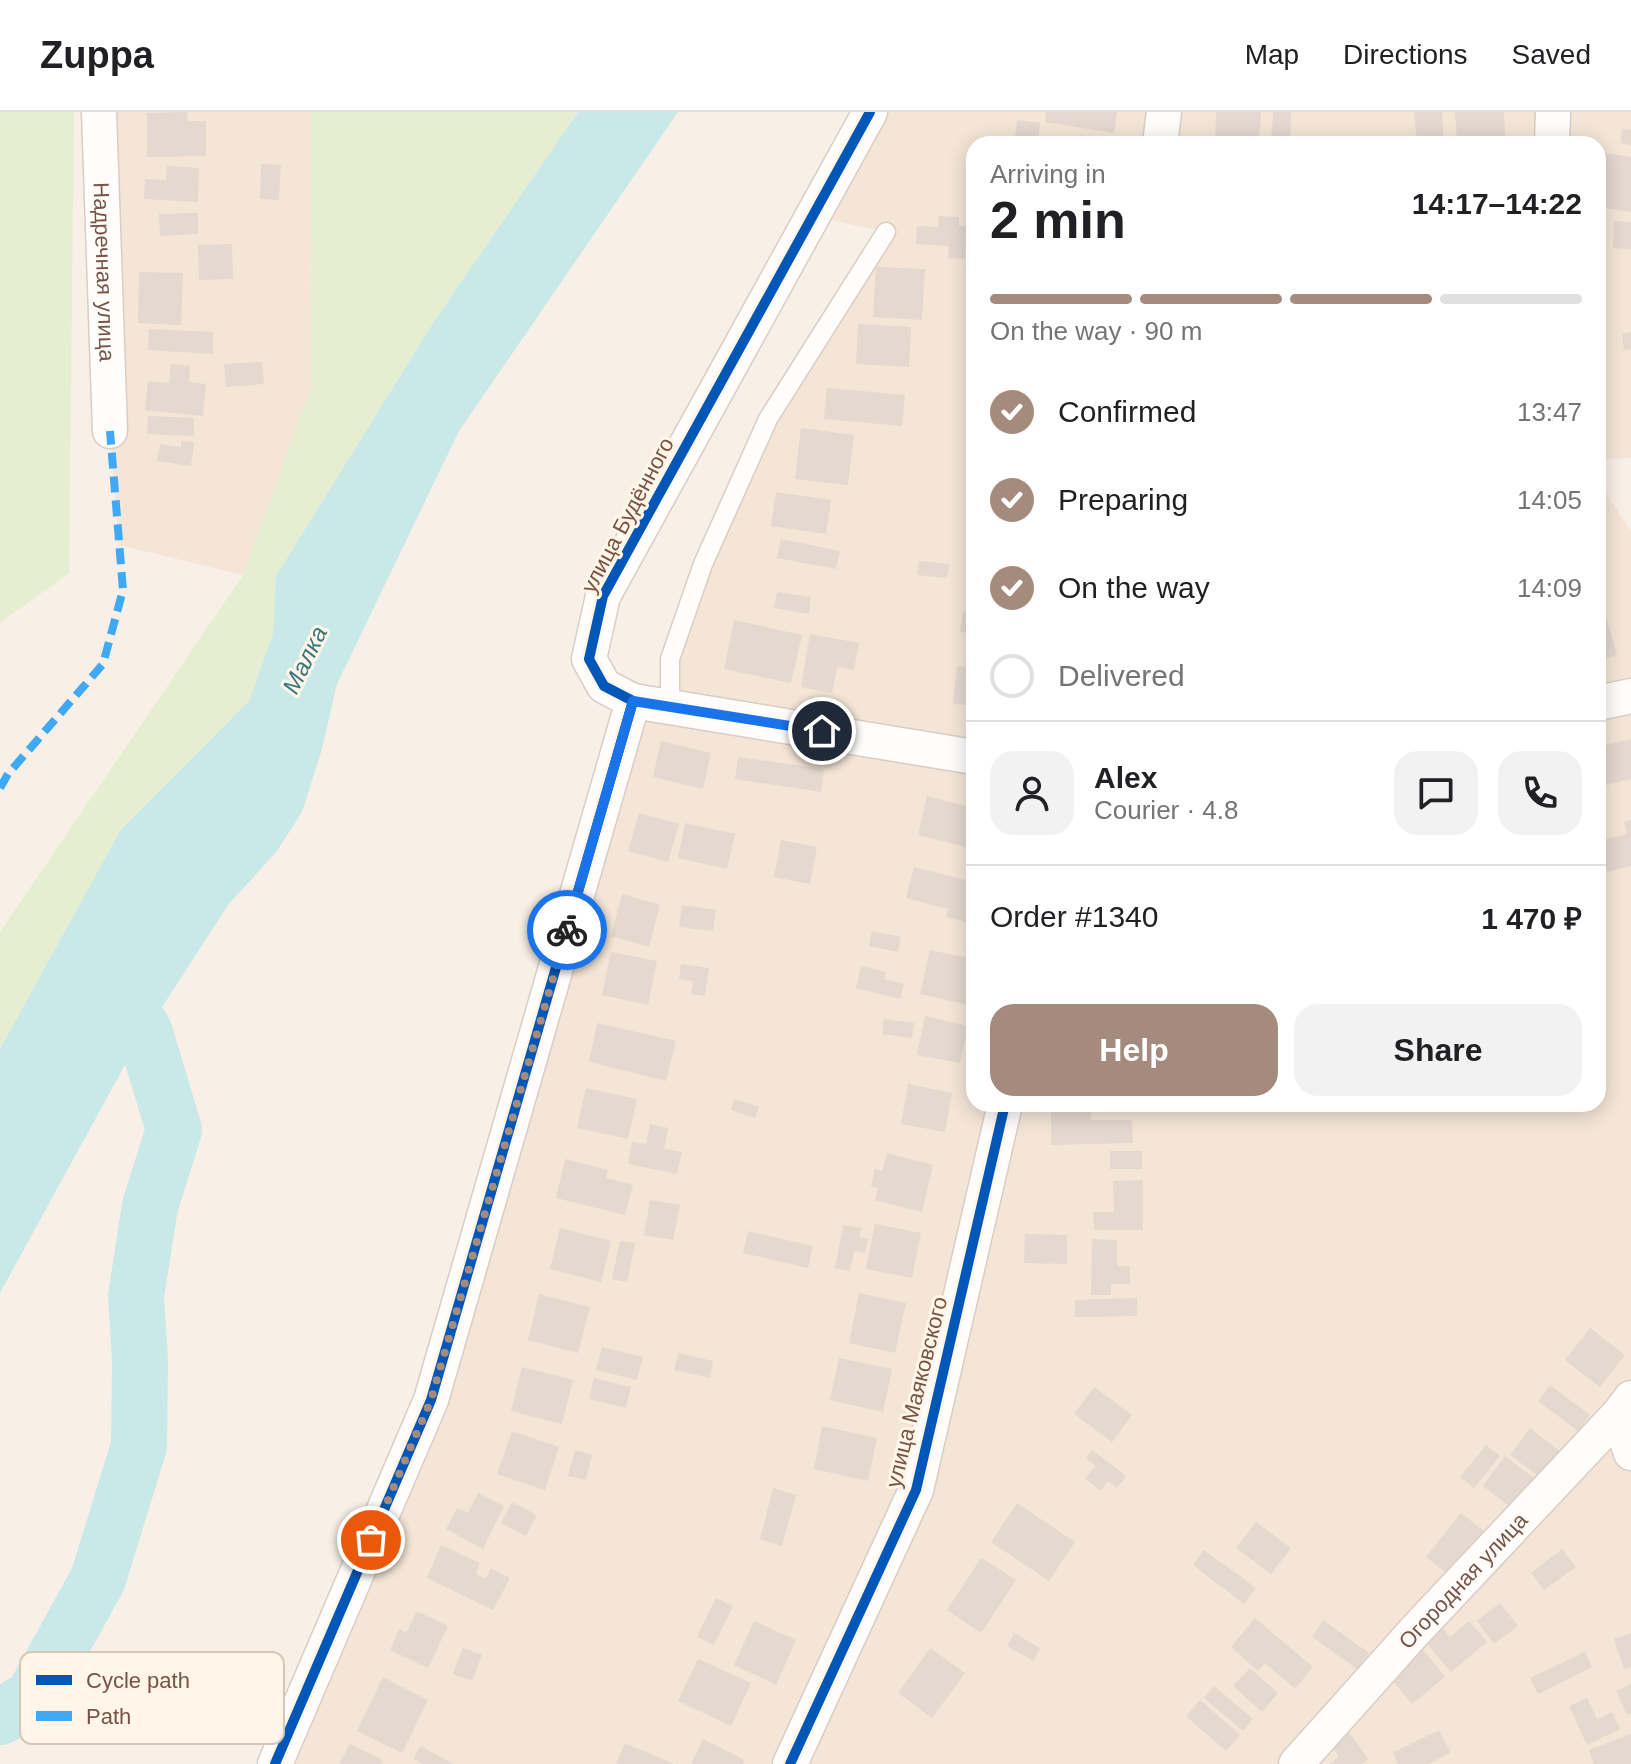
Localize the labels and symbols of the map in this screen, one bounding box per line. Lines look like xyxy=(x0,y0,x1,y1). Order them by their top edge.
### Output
street label: Надречная улица xyxy=(88,182,120,363)
street label: улица Будённого xyxy=(576,433,679,597)
water label: Малка xyxy=(277,622,332,698)
pin xyxy=(788,697,856,765)
courier xyxy=(527,890,607,970)
street label: улица Маяковского xyxy=(881,1294,952,1490)
pin xyxy=(337,1506,405,1574)
street label: Огородная улица xyxy=(1393,1507,1533,1654)
legend xyxy=(20,1652,284,1744)
text: Cycle path xyxy=(86,1668,190,1693)
text: Path xyxy=(86,1704,131,1729)

